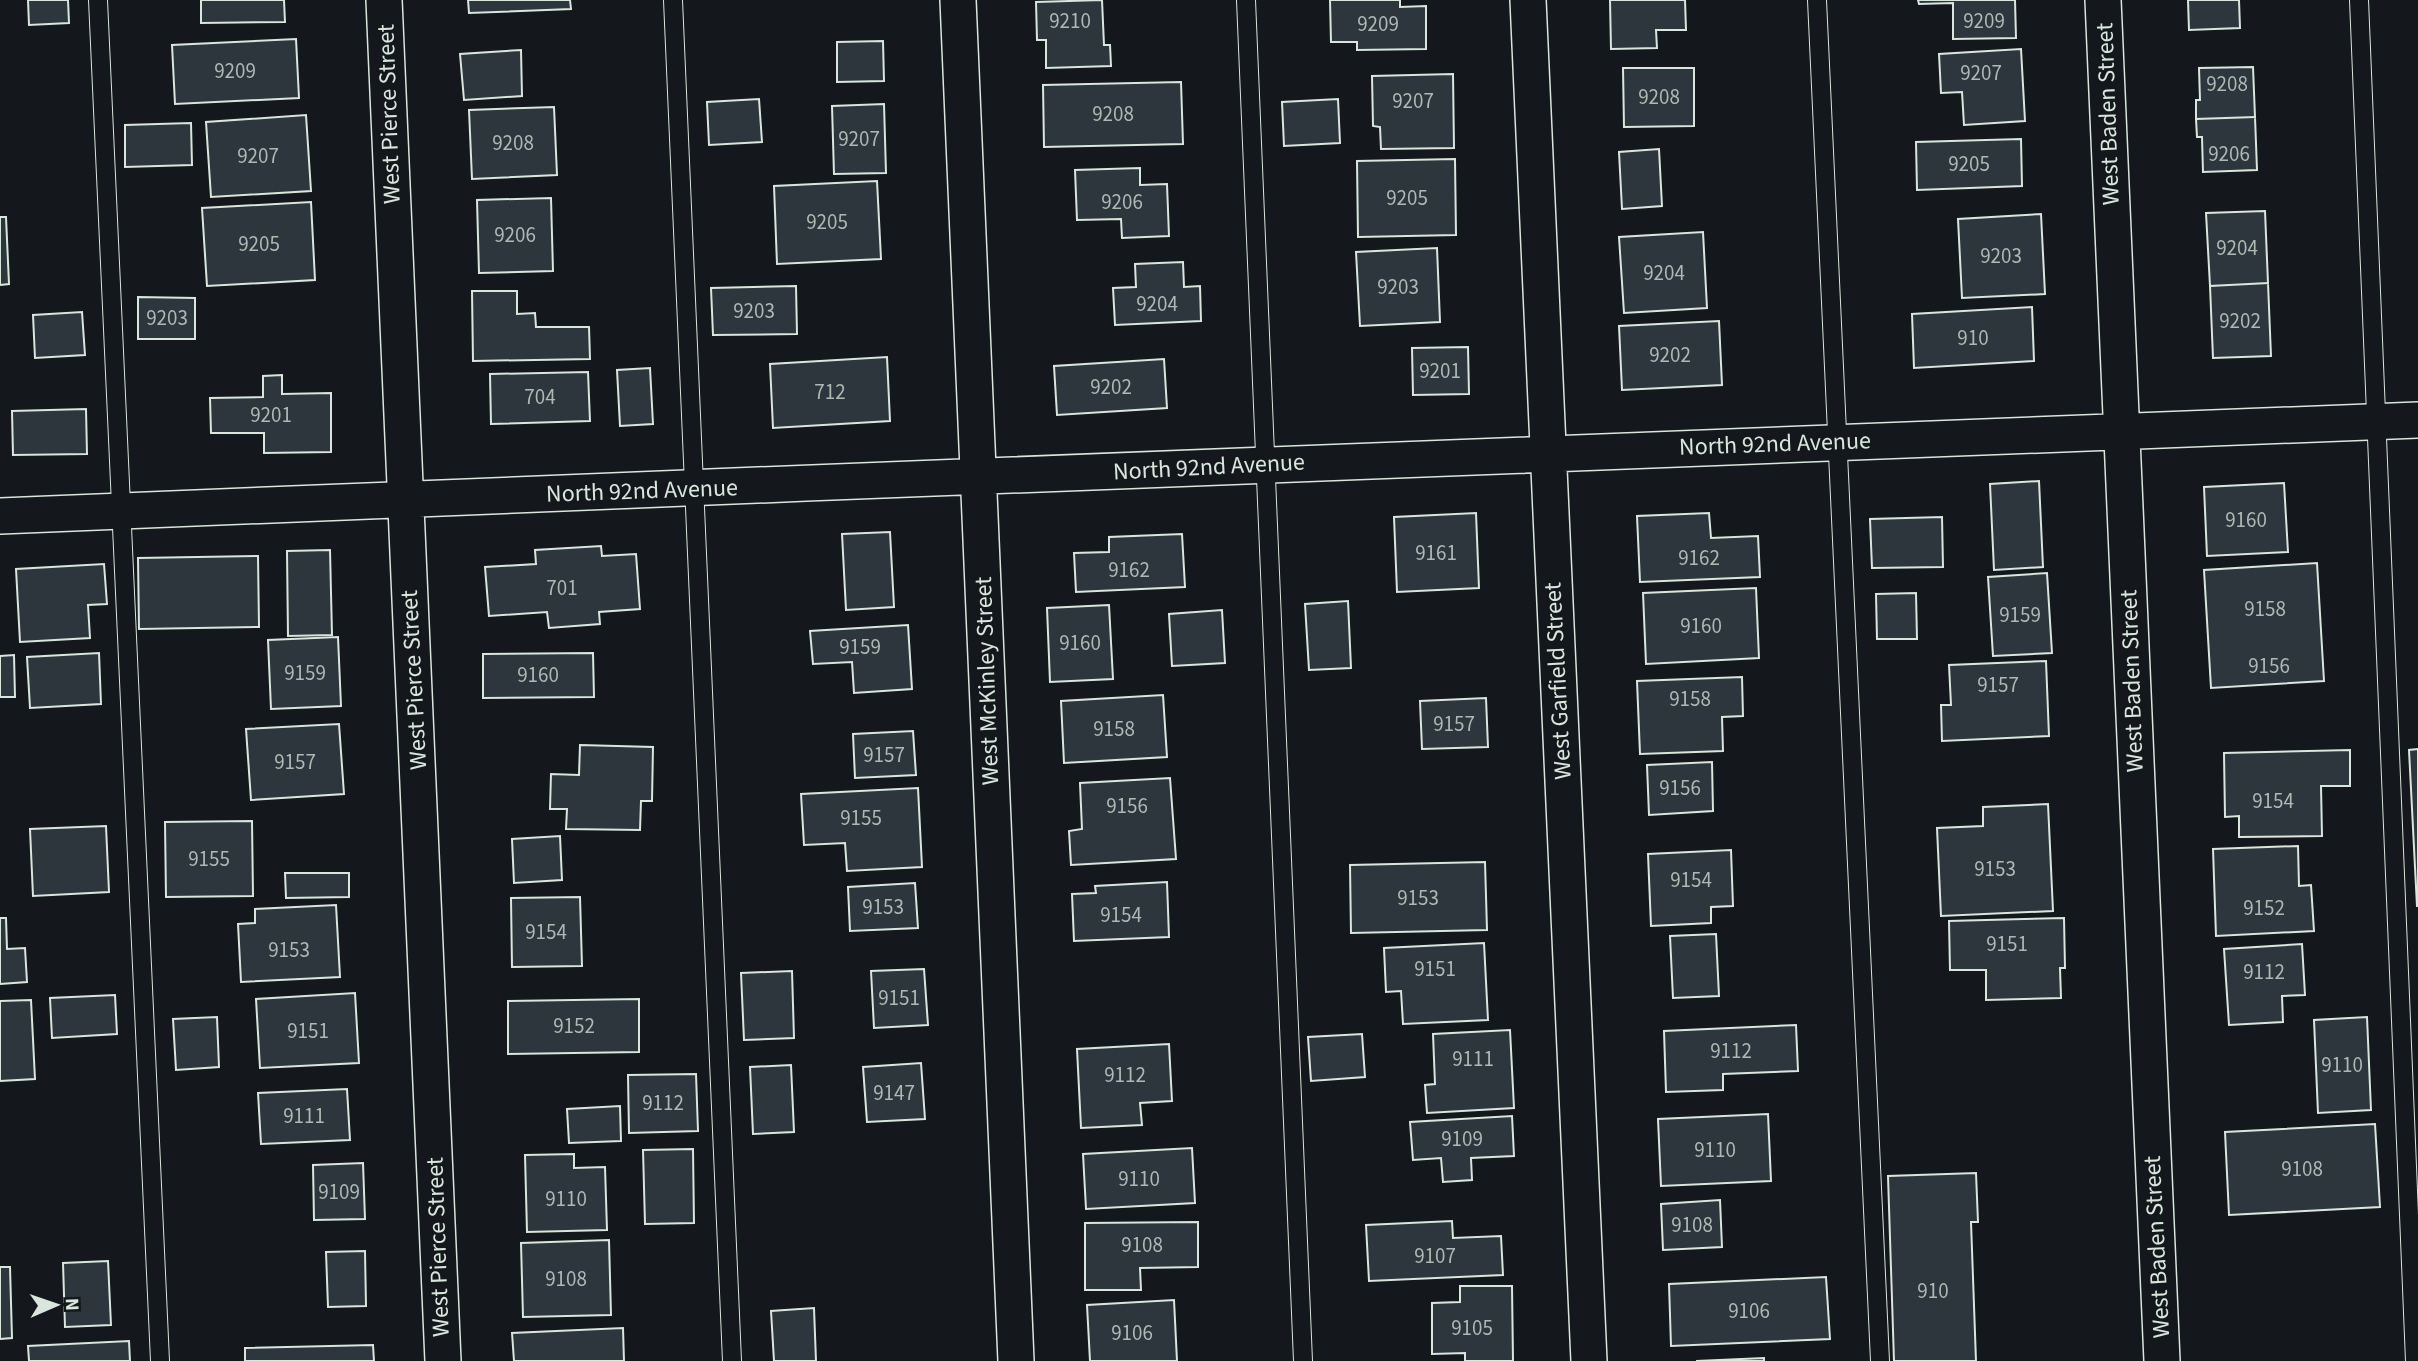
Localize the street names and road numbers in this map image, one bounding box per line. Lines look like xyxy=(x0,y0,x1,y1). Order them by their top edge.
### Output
street label: West Baden Street xyxy=(2087,22,2129,206)
street label: West Pierce Street xyxy=(368,23,410,205)
street label: North 92nd Avenue xyxy=(1678,423,1872,465)
street label: North 92nd Avenue xyxy=(1112,445,1306,489)
street label: North 92nd Avenue xyxy=(545,470,739,512)
street label: West McKinley Street xyxy=(966,576,1008,786)
street label: West Garfield Street xyxy=(1535,581,1581,781)
street label: West Pierce Street xyxy=(392,589,436,771)
street label: West Baden Street xyxy=(2111,589,2153,773)
street label: West Baden Street xyxy=(2135,1155,2179,1339)
street label: West Pierce Street xyxy=(417,1156,459,1338)

